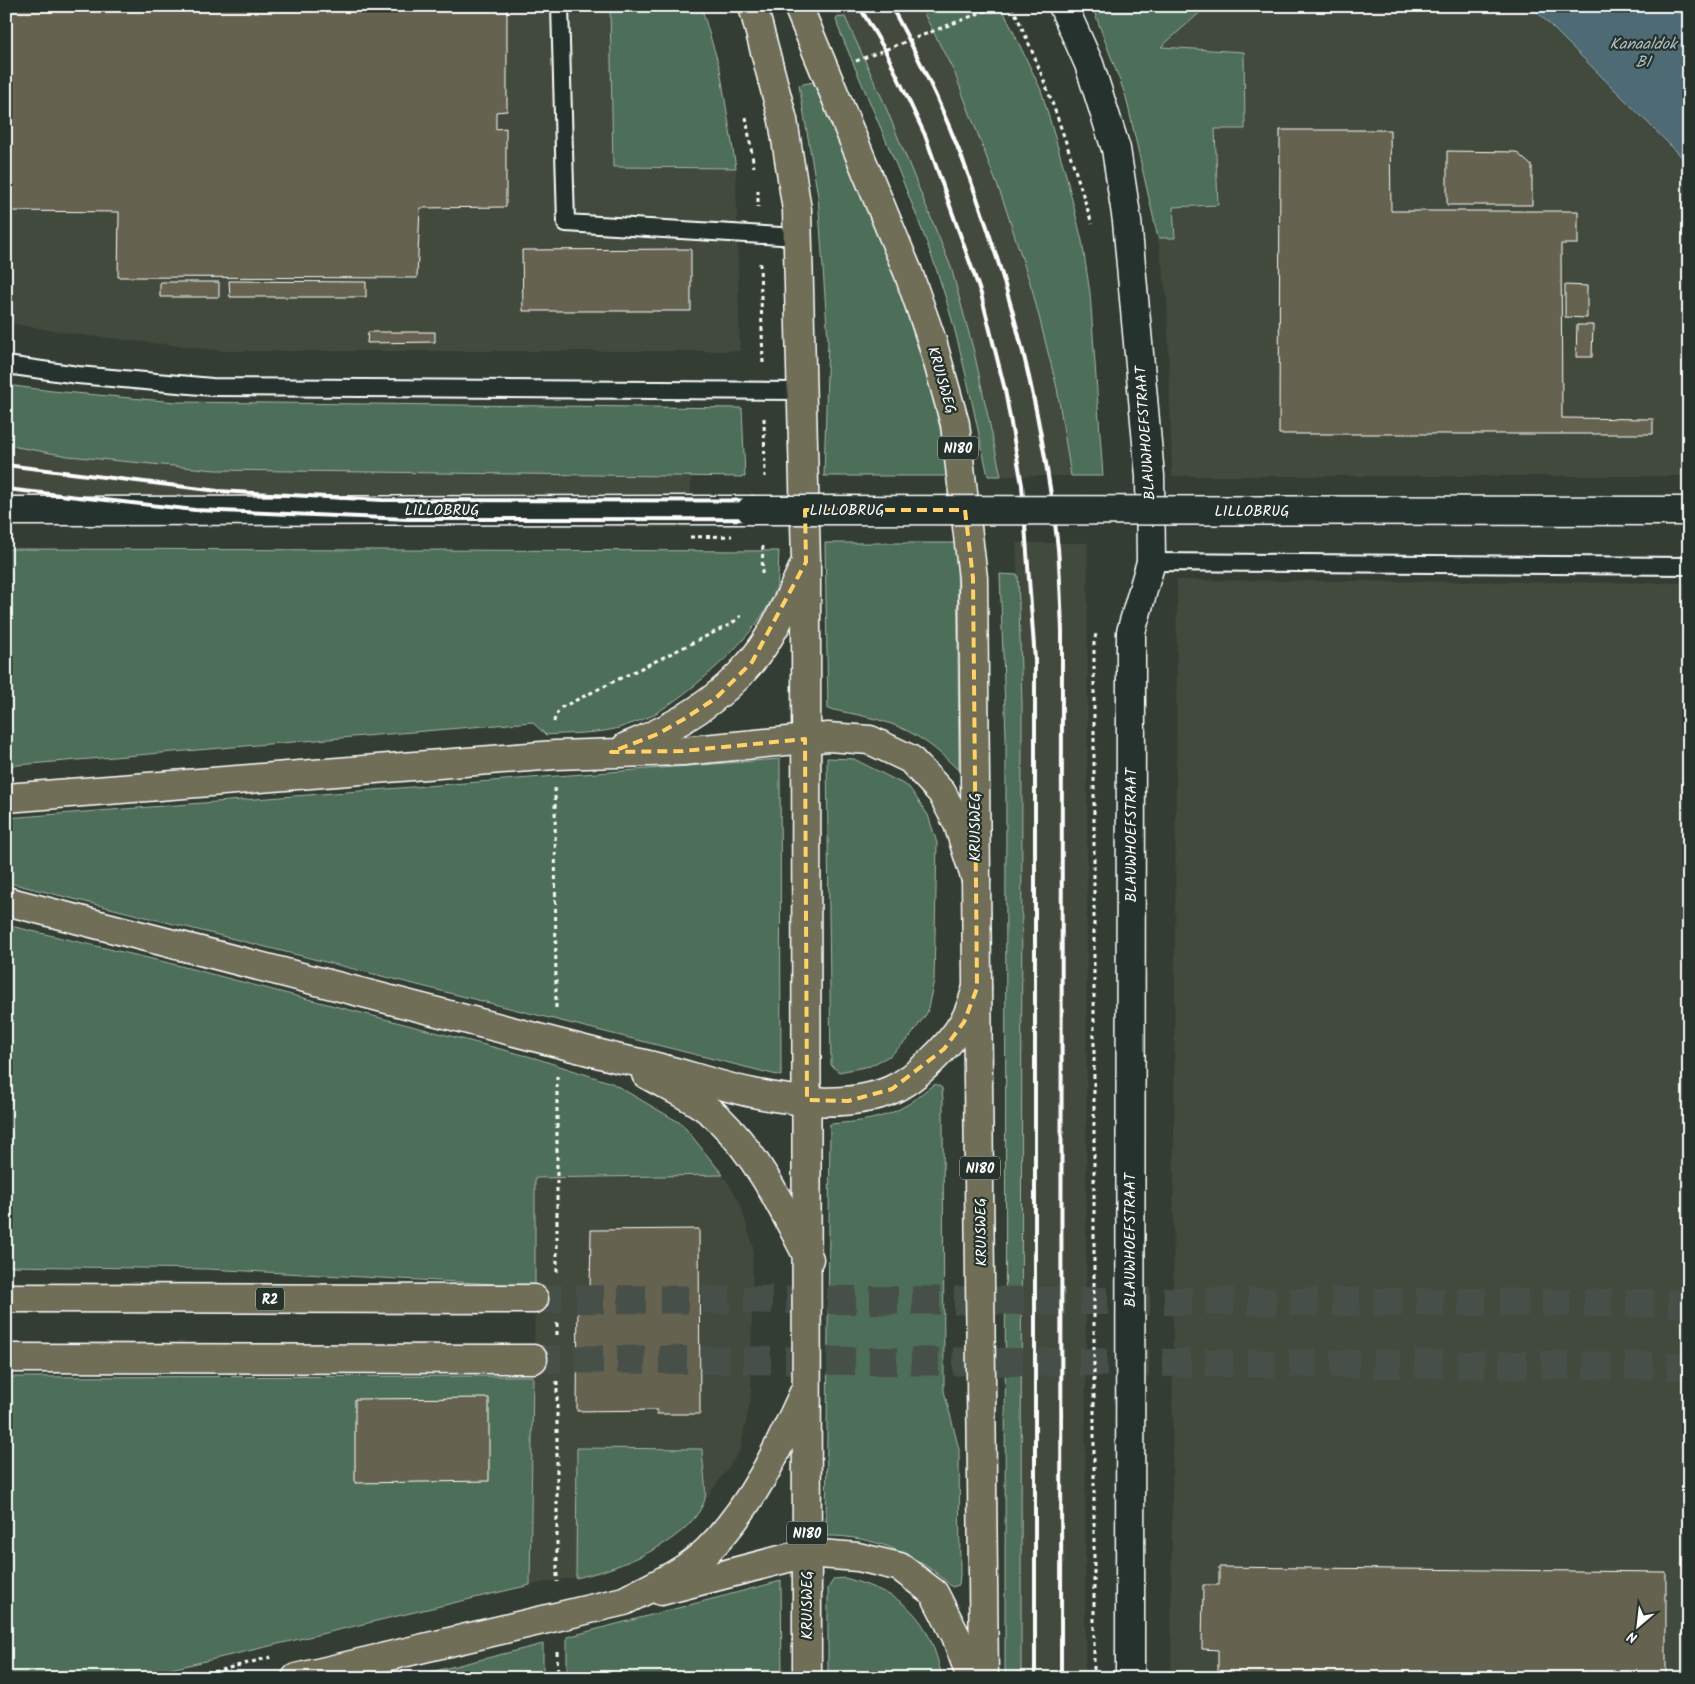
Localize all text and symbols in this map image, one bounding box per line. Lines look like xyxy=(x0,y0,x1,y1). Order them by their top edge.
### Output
water label: Kanaaldok B1 xyxy=(1609,32,1679,75)
street label: KRUISWEG xyxy=(920,344,962,417)
street label: BLAUWHOEFSTRAAT xyxy=(1129,363,1163,501)
road number: N180 xyxy=(938,436,978,459)
street label: LILLOBRUG xyxy=(405,499,479,523)
street label: LILLOBRUG xyxy=(810,499,884,523)
street label: LILLOBRUG xyxy=(1215,500,1289,524)
street label: BLAUWHOEFSTRAAT xyxy=(1120,766,1144,902)
street label: KRUISWEG xyxy=(964,793,988,861)
road number: N180 xyxy=(960,1156,1000,1180)
street label: BLAUWHOEFSTRAAT xyxy=(1119,1171,1143,1307)
street label: KRUISWEG xyxy=(969,1197,995,1267)
road number: R2 xyxy=(256,1288,284,1310)
road number: N180 xyxy=(787,1522,827,1545)
street label: KRUISWEG xyxy=(796,1571,820,1639)
north arrow xyxy=(1612,1602,1662,1652)
text: N xyxy=(1623,1625,1641,1648)

